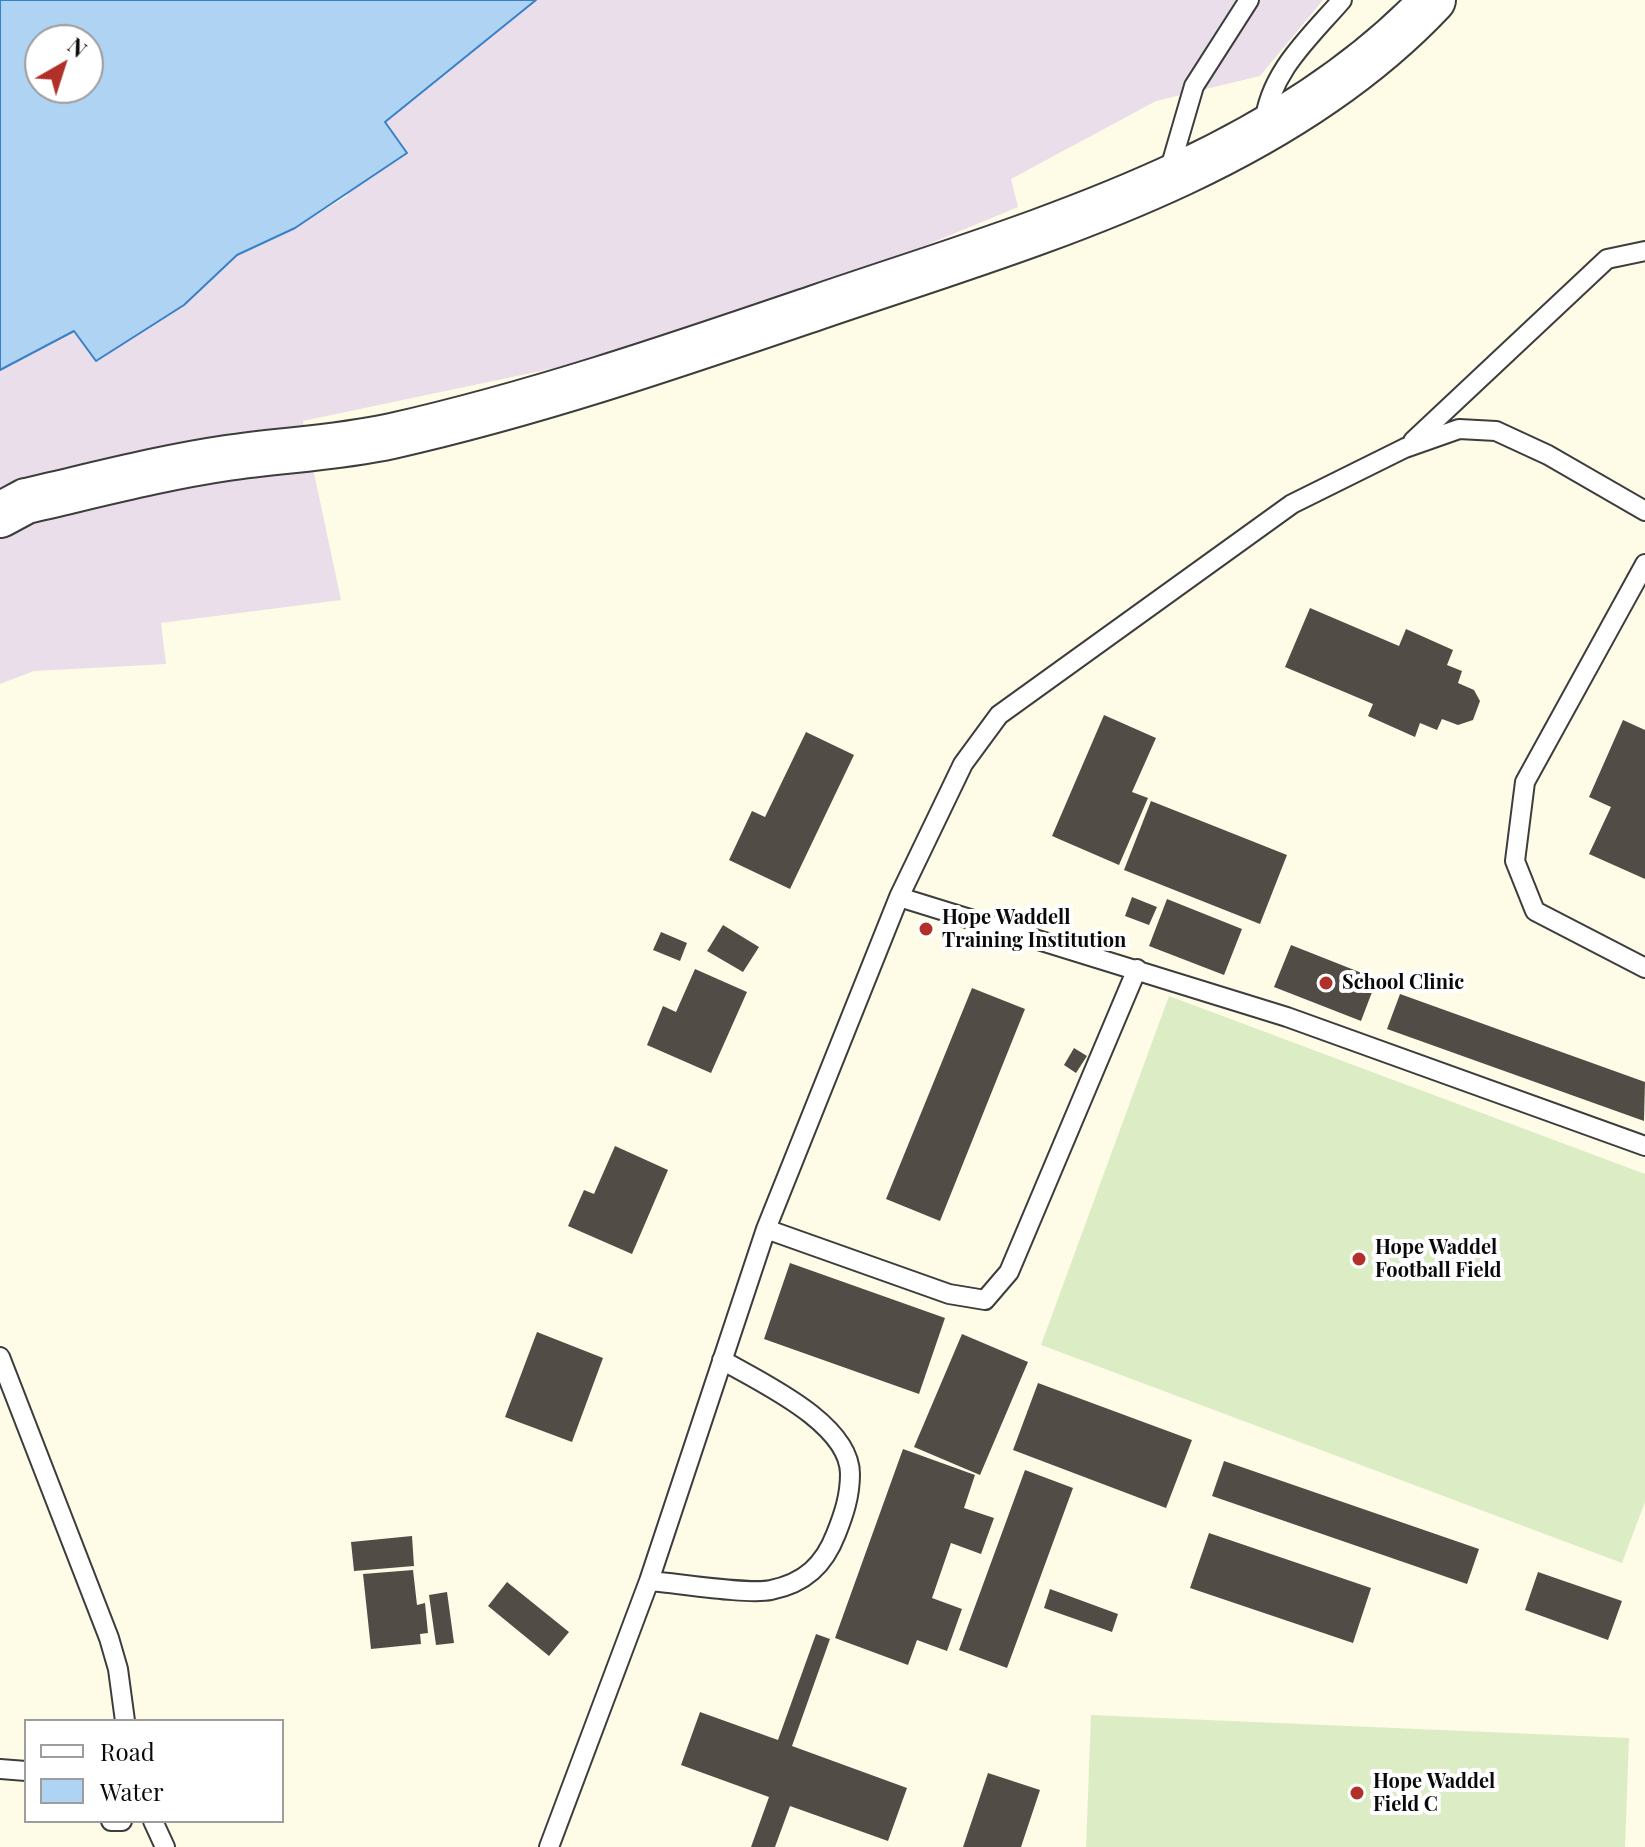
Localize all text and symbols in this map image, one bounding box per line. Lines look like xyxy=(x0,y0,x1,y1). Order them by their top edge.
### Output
north arrow xyxy=(24,24,104,104)
text: N xyxy=(62,30,93,64)
place label: Hope Waddell Training Institution xyxy=(942,906,1126,953)
marker: Hope Waddell Training Institution xyxy=(917,920,935,938)
place label: School Clinic xyxy=(1342,971,1464,995)
marker: School Clinic xyxy=(1317,974,1335,992)
place label: Hope Waddel Football Field xyxy=(1375,1236,1501,1283)
marker: Hope Waddel Football Field xyxy=(1350,1250,1368,1268)
legend xyxy=(24,1719,284,1823)
text: Road xyxy=(100,1735,155,1767)
place label: Hope Waddel Field C xyxy=(1373,1770,1495,1817)
text: Water xyxy=(100,1775,164,1807)
marker: Hope Waddel Field C xyxy=(1348,1784,1366,1802)

